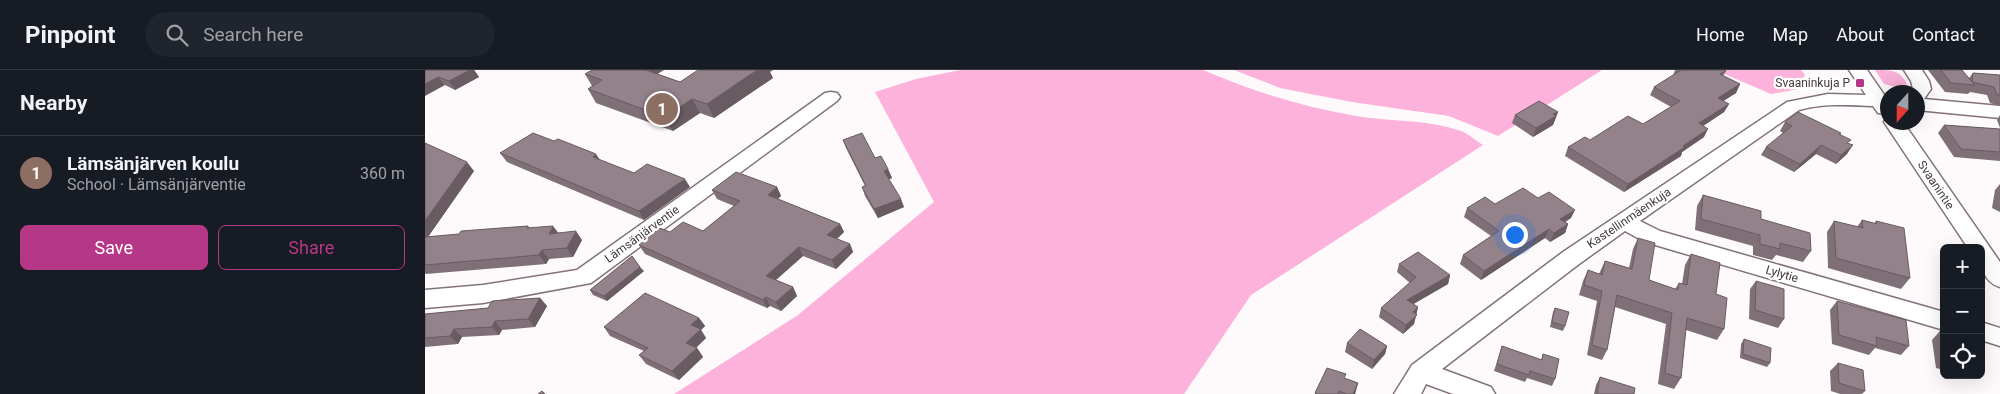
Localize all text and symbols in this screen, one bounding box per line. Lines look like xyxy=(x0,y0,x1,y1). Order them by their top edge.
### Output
search box xyxy=(145,12,495,57)
text: Pinpoint xyxy=(25,21,115,49)
icon: search xyxy=(163,21,191,49)
text: Search here xyxy=(203,23,303,46)
text: Home xyxy=(1696,24,1745,45)
text: Map xyxy=(1773,24,1808,45)
text: About xyxy=(1836,24,1884,45)
text: Contact xyxy=(1912,24,1975,45)
place label: Svaaninkuja P xyxy=(1775,76,1850,90)
marker: Svaaninkuja P xyxy=(1854,77,1866,89)
north arrow xyxy=(1880,85,1925,130)
pin: 1 xyxy=(646,90,678,128)
text: Nearby xyxy=(20,91,87,115)
text: Lämsänjärven koulu xyxy=(67,152,239,175)
street label: Svaanintie xyxy=(1915,158,1957,212)
text: 1 xyxy=(31,164,41,183)
text: 360 m xyxy=(360,164,405,183)
text: School · Lämsänjärventie xyxy=(67,175,246,194)
street label: Kastellinmäenkuja xyxy=(1584,185,1674,251)
street label: Lämsänjärventie xyxy=(602,202,682,266)
your location xyxy=(1502,222,1528,248)
button: Save xyxy=(20,225,208,270)
button: Share xyxy=(218,225,405,270)
map controls xyxy=(1940,244,1985,379)
button: + xyxy=(1940,244,1985,289)
street label: Lylytie xyxy=(1764,263,1800,285)
button: − xyxy=(1940,289,1985,334)
button: locate xyxy=(1940,334,1985,379)

